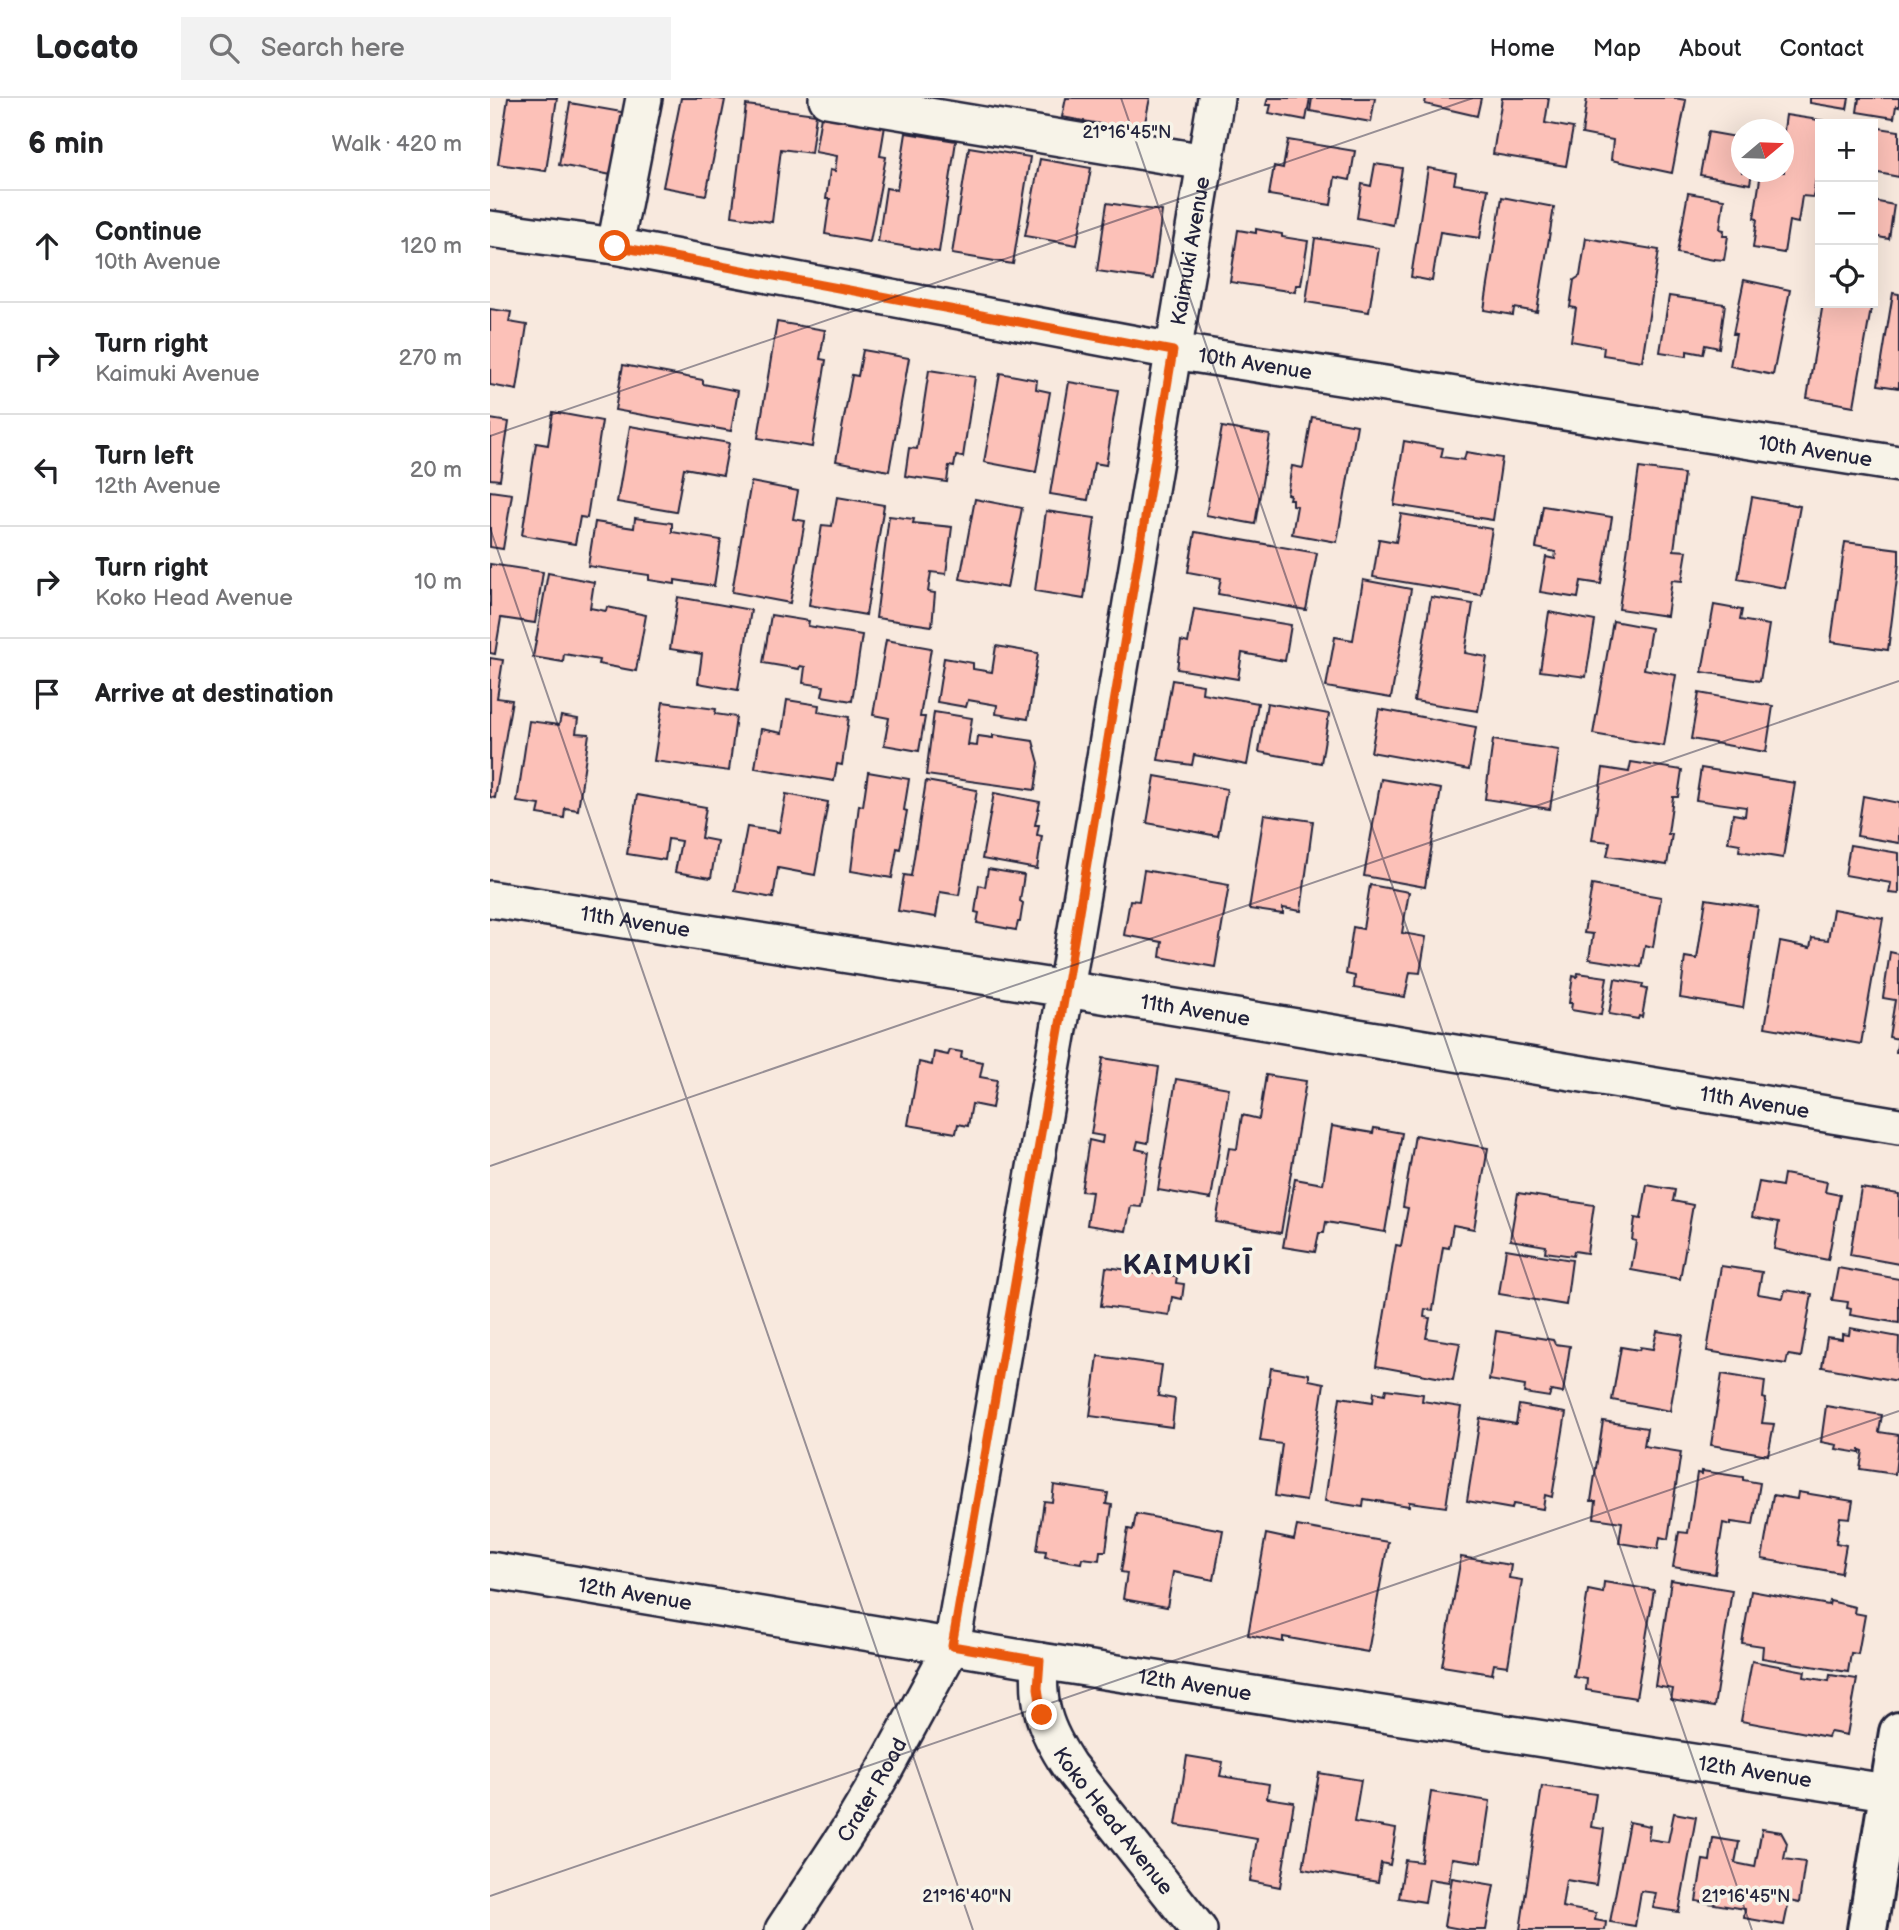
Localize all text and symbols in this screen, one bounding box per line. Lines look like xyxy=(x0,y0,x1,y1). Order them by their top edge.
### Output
search box xyxy=(181,17,671,80)
text: Locato xyxy=(35,28,139,68)
icon: search xyxy=(205,29,243,67)
text: Search here xyxy=(261,33,405,64)
text: Home xyxy=(1490,34,1555,63)
text: Map xyxy=(1593,34,1641,63)
text: About xyxy=(1679,34,1741,63)
text: Contact xyxy=(1779,34,1864,63)
north arrow xyxy=(1731,119,1794,182)
map controls xyxy=(1815,119,1878,308)
button: + xyxy=(1815,119,1878,182)
text: 21°16'45"N xyxy=(1082,122,1172,143)
text: 6 min xyxy=(28,126,104,162)
text: Walk · 420 m xyxy=(332,130,462,158)
street label: Kaimuki Avenue xyxy=(1165,175,1215,327)
button: − xyxy=(1815,182,1878,245)
text: Continue xyxy=(95,217,202,248)
icon: ahead xyxy=(28,227,66,265)
route start xyxy=(599,230,630,261)
text: 120 m xyxy=(401,232,462,260)
button: locate xyxy=(1815,245,1878,308)
text: 10th Avenue xyxy=(95,248,221,276)
text: Turn right xyxy=(95,329,208,360)
icon: right xyxy=(28,339,66,377)
street label: 10th Avenue xyxy=(1196,343,1314,385)
text: 270 m xyxy=(398,344,462,372)
text: Kaimuki Avenue xyxy=(95,360,260,388)
street label: 10th Avenue xyxy=(1757,430,1874,472)
text: Turn left xyxy=(95,441,194,472)
icon: left xyxy=(28,451,66,489)
text: 20 m xyxy=(410,456,462,484)
text: 12th Avenue xyxy=(95,472,221,500)
text: Turn right xyxy=(95,553,208,584)
icon: right xyxy=(28,563,66,601)
text: 10 m xyxy=(414,568,462,596)
text: Koko Head Avenue xyxy=(95,584,293,612)
icon: arrive xyxy=(28,675,66,713)
text: Arrive at destination xyxy=(95,679,334,710)
street label: 11th Avenue xyxy=(579,901,692,943)
street label: 11th Avenue xyxy=(1139,989,1252,1032)
street label: 11th Avenue xyxy=(1698,1081,1811,1124)
district label: KAIMUKĪ xyxy=(1123,1247,1253,1282)
street label: 12th Avenue xyxy=(576,1572,694,1616)
street label: 12th Avenue xyxy=(1136,1664,1253,1706)
route end xyxy=(1026,1699,1057,1730)
street label: Crater Road xyxy=(832,1734,912,1847)
street label: Koko Head Avenue xyxy=(1048,1743,1179,1900)
street label: 12th Avenue xyxy=(1696,1751,1814,1793)
text: 21°16'40"N xyxy=(922,1886,1012,1907)
text: 21°16'45"N xyxy=(1701,1886,1791,1907)

